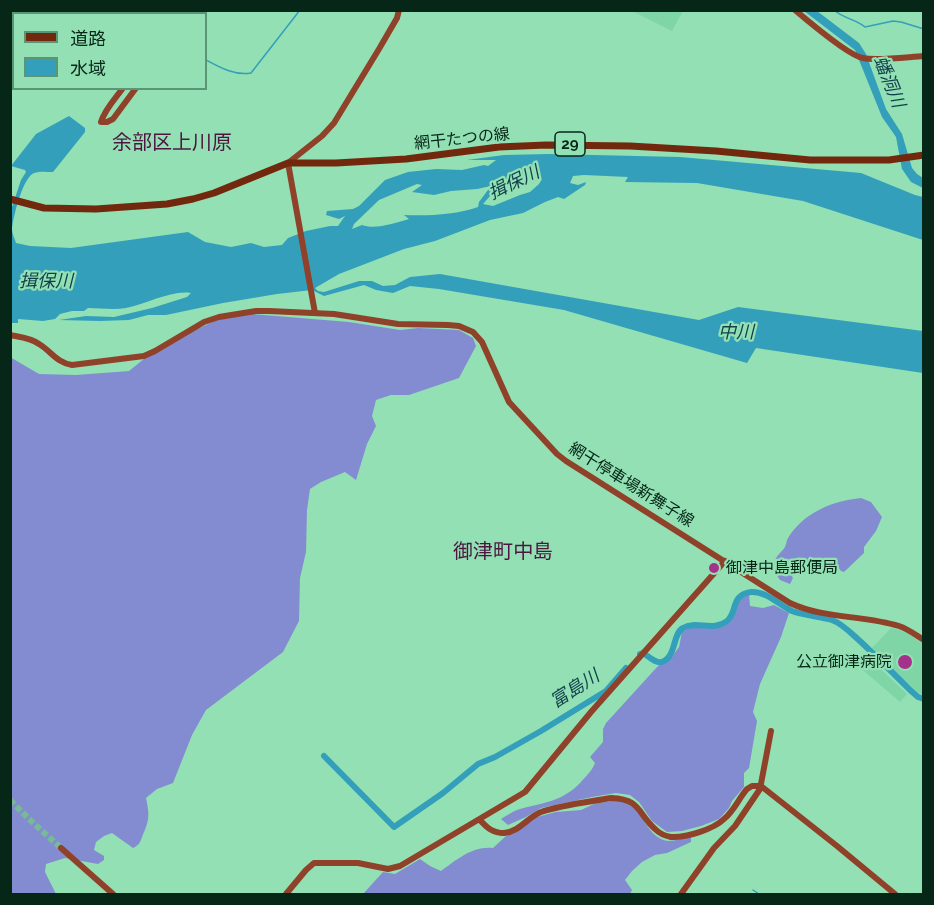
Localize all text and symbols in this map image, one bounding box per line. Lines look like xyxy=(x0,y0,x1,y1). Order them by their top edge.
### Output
legend xyxy=(12,12,207,90)
text: 道路 xyxy=(70,28,106,49)
water label: 蟠洞川 xyxy=(869,53,909,111)
text: 水域 xyxy=(70,58,106,79)
street label: 網干たつの線 xyxy=(413,124,511,154)
district label: 余部区上川原 xyxy=(112,131,232,155)
road number: 29 xyxy=(555,132,585,156)
water label: 揖保川 xyxy=(485,161,543,205)
water label: 揖保川 xyxy=(19,271,73,293)
water label: 中川 xyxy=(718,322,754,344)
street label: 網干停車場新舞子線 xyxy=(565,439,697,531)
district label: 御津町中島 xyxy=(453,540,553,564)
place label: 御津中島郵便局 xyxy=(726,558,838,578)
marker: 御津中島郵便局 xyxy=(707,561,721,575)
place label: 公立御津病院 xyxy=(796,652,892,672)
marker: 公立御津病院 xyxy=(896,653,914,671)
water label: 富島川 xyxy=(546,665,604,713)

